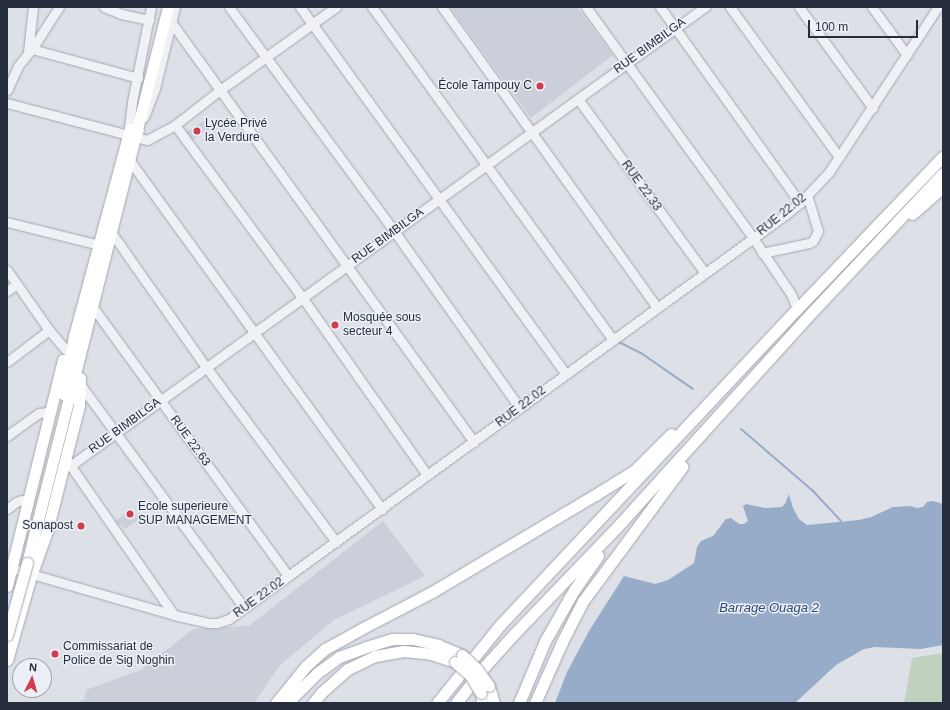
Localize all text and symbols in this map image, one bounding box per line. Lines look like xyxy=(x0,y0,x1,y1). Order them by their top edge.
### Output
scale bar xyxy=(810,12,920,38)
street label: RUE BIMBILGA xyxy=(611,15,689,77)
text: 100 m xyxy=(815,20,848,34)
place label: École Tampouy C xyxy=(438,79,532,93)
marker: École Tampouy C xyxy=(535,81,545,91)
place label: Lycée Privé la Verdure xyxy=(205,117,267,145)
marker: Lycée Privé la Verdure xyxy=(192,126,202,136)
street label: RUE 22.33 xyxy=(618,158,664,214)
street label: RUE 22.02 xyxy=(755,191,809,239)
street label: RUE BIMBILGA xyxy=(349,205,427,267)
place label: Mosquée sous secteur 4 xyxy=(343,311,421,339)
marker: Mosquée sous secteur 4 xyxy=(330,320,340,330)
street label: RUE 22.02 xyxy=(493,384,549,430)
street label: RUE BIMBILGA xyxy=(86,395,164,457)
street label: RUE 22.63 xyxy=(167,413,213,469)
place label: Ecole superieure SUP MANAGEMENT xyxy=(138,500,252,528)
marker: Ecole superieure SUP MANAGEMENT xyxy=(125,509,135,519)
place label: Sonapost xyxy=(22,519,73,533)
marker: Sonapost xyxy=(76,521,86,531)
street label: RUE 22.02 xyxy=(231,575,287,621)
water label: Barrage Ouaga 2 xyxy=(719,600,819,616)
place label: Commissariat de Police de Sig Noghin xyxy=(63,640,174,668)
marker: Commissariat de Police de Sig Noghin xyxy=(50,649,60,659)
north arrow xyxy=(12,658,52,698)
text: N xyxy=(28,661,37,673)

